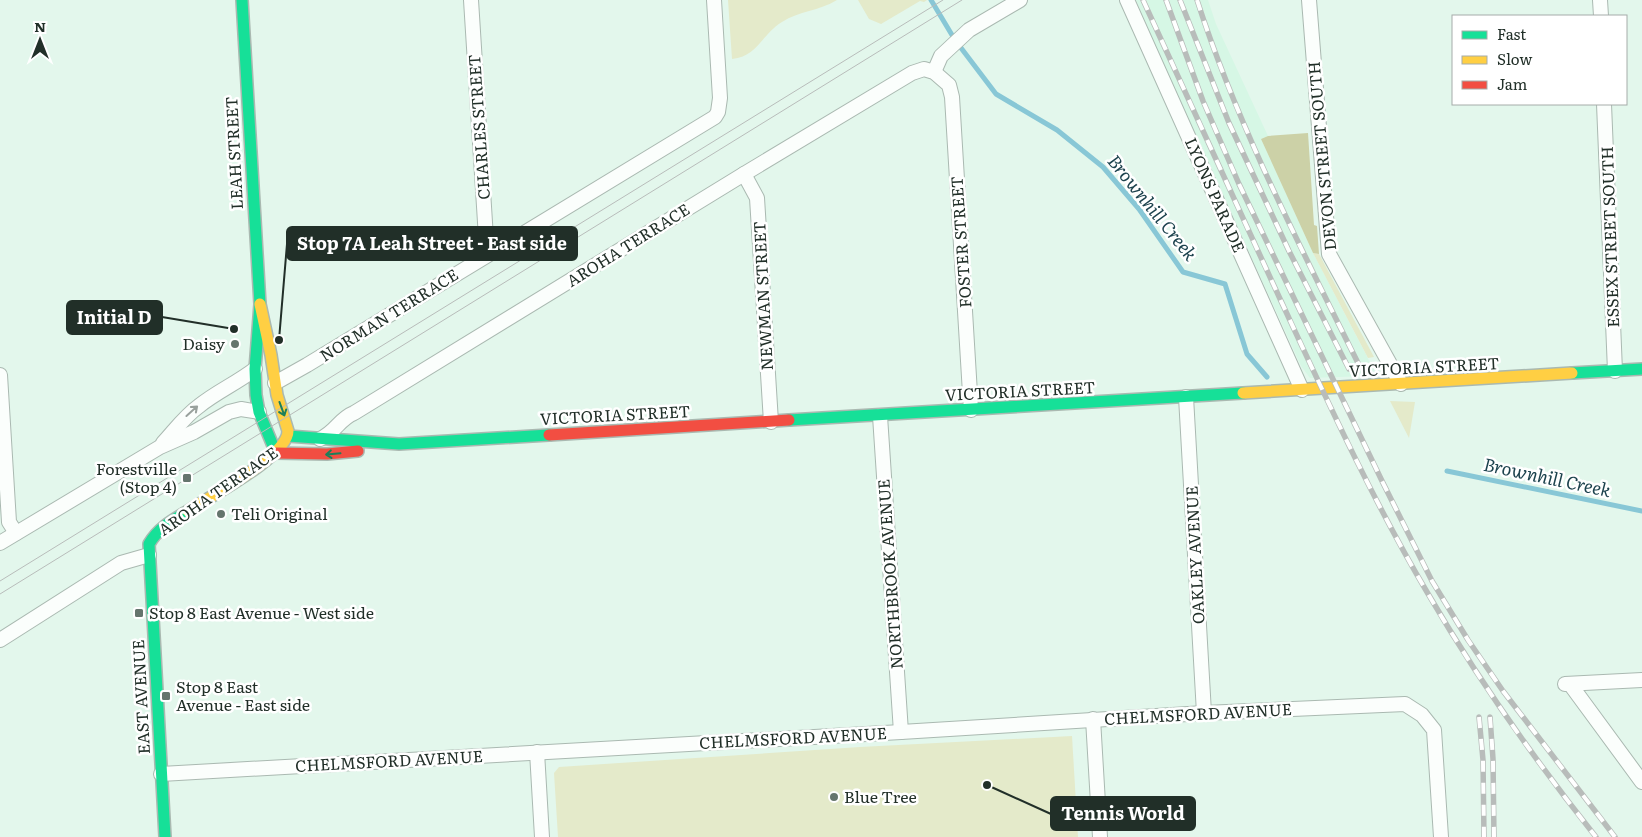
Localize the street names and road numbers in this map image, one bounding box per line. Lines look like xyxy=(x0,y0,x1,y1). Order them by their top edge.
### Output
street label: CHARLES STREET xyxy=(461,53,495,200)
street label: DEVON STREET SOUTH xyxy=(1301,60,1341,252)
street label: LEAH STREET xyxy=(218,96,248,210)
street label: LYONS PARADE xyxy=(1180,133,1252,256)
street label: ESSEX STREET SOUTH xyxy=(1594,146,1624,328)
street label: FOSTER STREET xyxy=(943,175,977,309)
street label: AROHA TERRACE xyxy=(561,197,694,292)
street label: NEWMAN STREET xyxy=(746,221,778,371)
street label: NORMAN TERRACE xyxy=(315,262,462,367)
street label: VICTORIA STREET xyxy=(1348,350,1500,382)
street label: VICTORIA STREET xyxy=(944,374,1096,406)
street label: VICTORIA STREET xyxy=(539,398,691,430)
street label: AROHA TERRACE xyxy=(153,440,282,541)
street label: NORTHBROOK AVENUE xyxy=(870,478,908,670)
street label: OAKLEY AVENUE xyxy=(1178,485,1210,625)
street label: EAST AVENUE xyxy=(125,639,155,755)
street label: CHELMSFORD AVENUE xyxy=(1104,696,1292,730)
street label: CHELMSFORD AVENUE xyxy=(699,720,887,754)
street label: CHELMSFORD AVENUE xyxy=(295,743,483,777)

